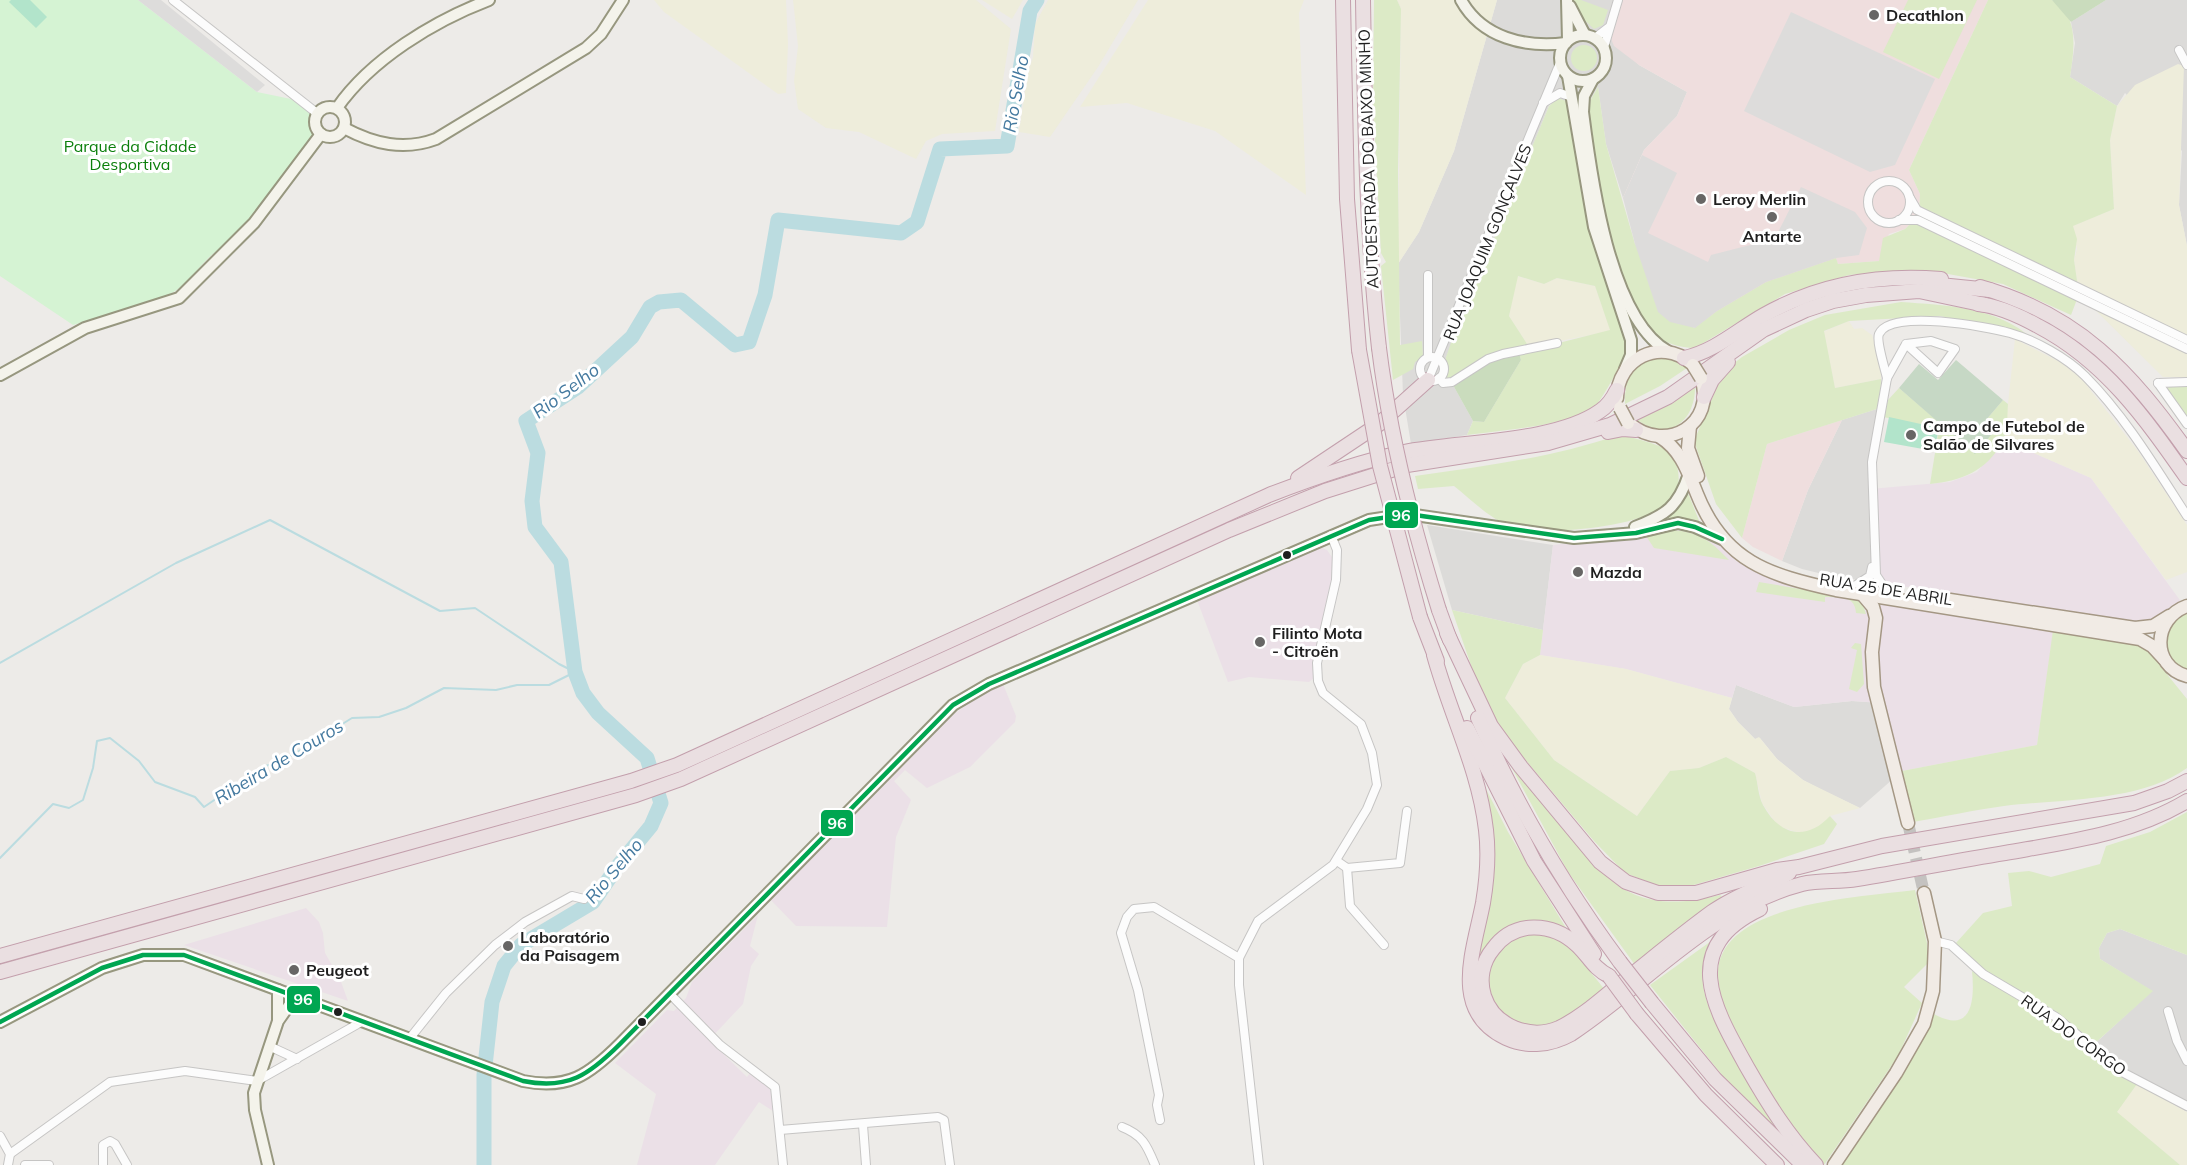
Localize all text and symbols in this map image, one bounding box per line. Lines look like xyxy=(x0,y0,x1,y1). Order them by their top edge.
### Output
place label: Decathlon xyxy=(1886,5,1964,25)
marker: Decathlon xyxy=(1867,8,1881,22)
street label: AUTOESTRADA DO BAIXO MINHO xyxy=(1353,29,1383,289)
water label: Rio Selho xyxy=(997,54,1034,134)
park label: Parque da Cidade Desportiva xyxy=(64,136,196,174)
street label: RUA JOAQUIM GONÇALVES xyxy=(1438,141,1536,343)
place label: Leroy Merlin xyxy=(1713,189,1806,209)
marker: Leroy Merlin xyxy=(1694,192,1708,206)
marker: Antarte xyxy=(1765,210,1779,224)
place label: Antarte xyxy=(1742,226,1802,246)
water label: Rio Selho xyxy=(528,358,604,423)
place label: Campo de Futebol de Salão de Silvares xyxy=(1923,416,2085,454)
marker: Campo de Futebol de Salão de Silvares xyxy=(1904,428,1918,442)
line badge: 96 xyxy=(1384,501,1419,529)
text: 96 xyxy=(1391,505,1411,525)
unlabelled marker xyxy=(1281,549,1293,561)
place label: Mazda xyxy=(1590,562,1642,582)
marker: Mazda xyxy=(1571,565,1585,579)
street label: RUA 25 DE ABRIL xyxy=(1818,569,1954,609)
place label: Filinto Mota - Citroën xyxy=(1272,623,1362,661)
marker: Filinto Mota - Citroën xyxy=(1253,635,1267,649)
water label: Ribeira de Couros xyxy=(210,714,348,809)
line badge: 96 xyxy=(820,809,854,837)
text: 96 xyxy=(827,813,847,833)
water label: Rio Selho xyxy=(580,833,647,908)
place label: Laboratório da Paisagem xyxy=(520,927,620,965)
marker: Laboratório da Paisagem xyxy=(501,939,515,953)
place label: Peugeot xyxy=(306,960,369,980)
marker: Peugeot xyxy=(287,963,301,977)
line badge: 96 xyxy=(286,985,321,1014)
text: 96 xyxy=(293,989,313,1009)
street label: RUA DO CORGO xyxy=(2018,990,2130,1080)
unlabelled marker xyxy=(332,1006,344,1018)
unlabelled marker xyxy=(636,1016,648,1028)

